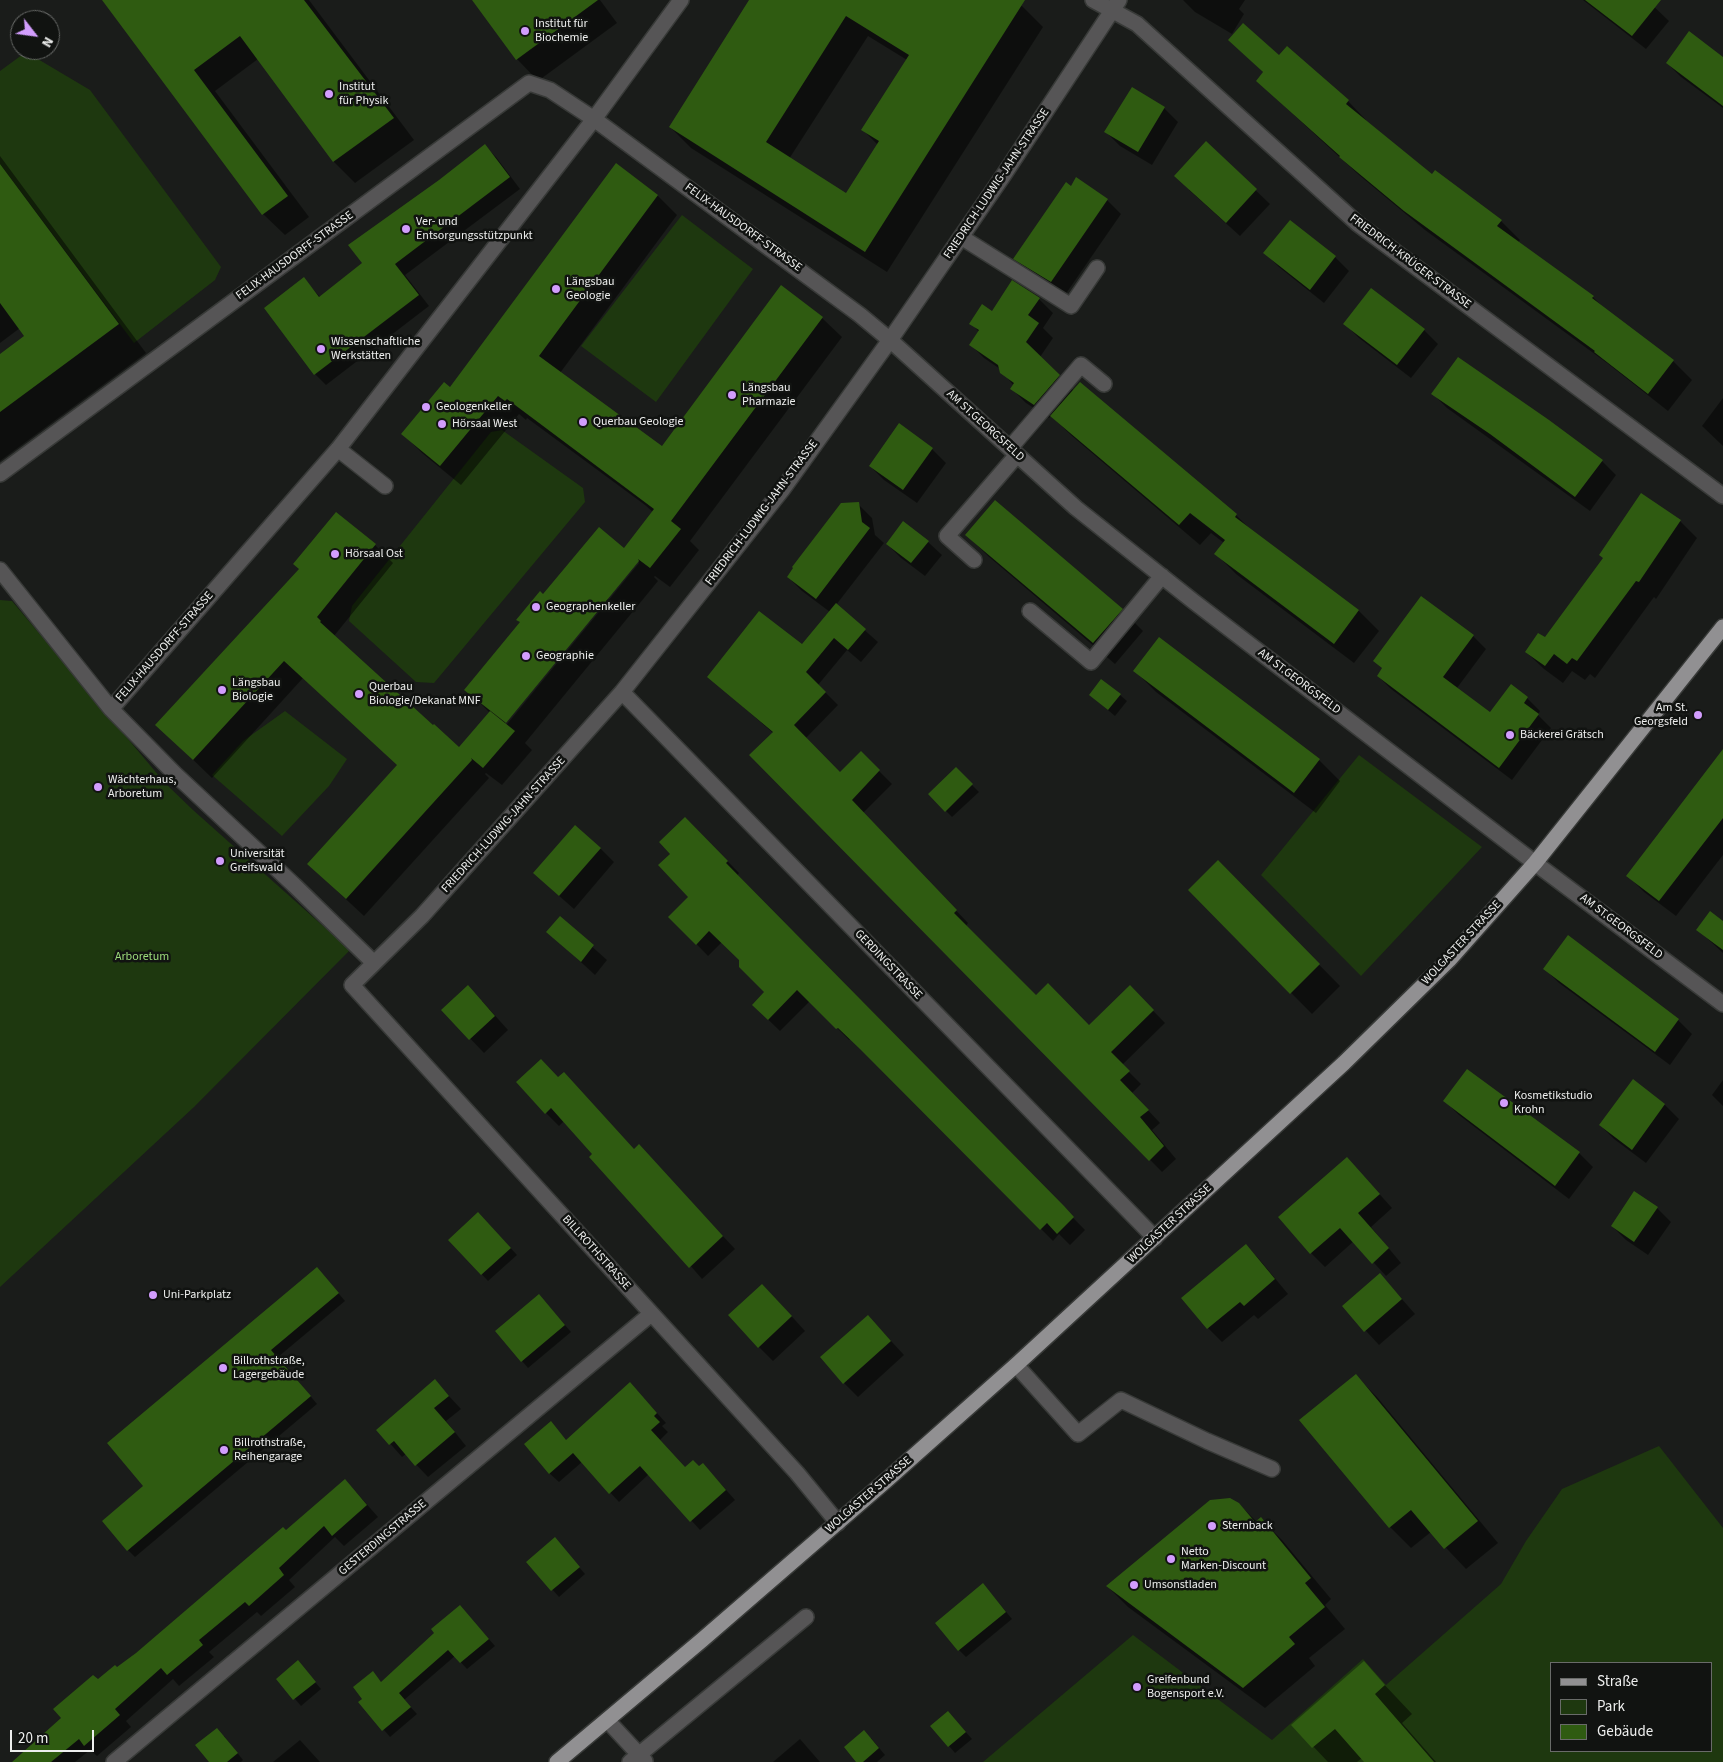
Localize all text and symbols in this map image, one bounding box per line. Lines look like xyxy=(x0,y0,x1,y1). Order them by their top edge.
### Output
north arrow xyxy=(10,10,60,60)
place label: Institut für Biochemie xyxy=(535,17,588,45)
marker: Institut für Biochemie xyxy=(519,25,531,37)
text: N xyxy=(36,33,58,51)
place label: Institut für Physik xyxy=(339,80,388,108)
marker: Institut für Physik xyxy=(323,88,335,100)
street label: FRIEDRICH-LUDWIG-JAHN-STRASSE xyxy=(941,106,1053,262)
street label: FELIX-HAUSDORFF-STRASSE xyxy=(682,181,804,275)
street label: FELIX-HAUSDORFF-STRASSE xyxy=(234,209,356,303)
street label: FRIEDRICH-KRÜGER-STRASSE xyxy=(1347,212,1473,312)
place label: Ver- und Entsorgungsstützpunkt xyxy=(416,215,533,243)
marker: Ver- und Entsorgungsstützpunkt xyxy=(400,223,412,235)
place label: Längsbau Geologie xyxy=(566,275,615,303)
marker: Längsbau Geologie xyxy=(550,283,562,295)
place label: Wissenschaftliche Werkstätten xyxy=(331,335,420,363)
marker: Wissenschaftliche Werkstätten xyxy=(315,343,327,355)
place label: Längsbau Pharmazie xyxy=(742,381,796,409)
street label: AM ST.GEORGSFELD xyxy=(943,387,1027,465)
marker: Längsbau Pharmazie xyxy=(726,389,738,401)
place label: Geologenkeller xyxy=(436,400,512,414)
marker: Geologenkeller xyxy=(420,401,432,413)
place label: Querbau Geologie xyxy=(593,415,683,429)
marker: Querbau Geologie xyxy=(577,416,589,428)
place label: Hörsaal West xyxy=(452,417,517,431)
marker: Hörsaal West xyxy=(436,418,448,430)
street label: FRIEDRICH-LUDWIG-JAHN-STRASSE xyxy=(703,437,821,589)
place label: Hörsaal Ost xyxy=(345,547,403,561)
marker: Hörsaal Ost xyxy=(329,548,341,560)
street label: FELIX-HAUSDORFF-STRASSE xyxy=(113,589,217,705)
place label: Geographenkeller xyxy=(546,600,635,614)
marker: Geographenkeller xyxy=(530,601,542,613)
street label: AM ST.GEORGSFELD xyxy=(1255,646,1343,718)
place label: Geographie xyxy=(536,649,594,663)
marker: Geographie xyxy=(520,650,532,662)
place label: Längsbau Biologie xyxy=(232,676,281,704)
place label: Querbau Biologie/Dekanat MNF xyxy=(369,680,481,708)
marker: Längsbau Biologie xyxy=(216,684,228,696)
marker: Querbau Biologie/Dekanat MNF xyxy=(353,688,365,700)
place label: Am St. Georgsfeld xyxy=(1634,701,1688,729)
marker: Am St. Georgsfeld xyxy=(1692,709,1704,721)
place label: Bäckerei Grätsch xyxy=(1520,728,1604,742)
marker: Bäckerei Grätsch xyxy=(1504,729,1516,741)
street label: FRIEDRICH-LUDWIG-JAHN-STRASSE xyxy=(439,754,569,896)
place label: Wächterhaus, Arboretum xyxy=(108,773,176,801)
marker: Wächterhaus, Arboretum xyxy=(92,781,104,793)
place label: Universität Greifswald xyxy=(230,847,285,875)
marker: Universität Greifswald xyxy=(214,855,226,867)
street label: AM ST.GEORGSFELD xyxy=(1577,891,1665,963)
street label: WOLGASTER STRASSE xyxy=(1419,898,1505,988)
street label: GERDINGSTRASSE xyxy=(851,927,925,1003)
park label: Arboretum xyxy=(115,950,169,964)
place label: Kosmetikstudio Krohn xyxy=(1514,1089,1593,1117)
marker: Kosmetikstudio Krohn xyxy=(1498,1097,1510,1109)
street label: WOLGASTER STRASSE xyxy=(1125,1181,1215,1267)
street label: BILLROTHSTRASSE xyxy=(559,1213,633,1293)
place label: Uni-Parkplatz xyxy=(163,1288,231,1302)
marker: Uni-Parkplatz xyxy=(147,1289,159,1301)
place label: Billrothstraße, Lagergebäude xyxy=(233,1354,305,1382)
marker: Billrothstraße, Lagergebäude xyxy=(217,1362,229,1374)
place label: Billrothstraße, Reihengarage xyxy=(234,1436,306,1464)
marker: Billrothstraße, Reihengarage xyxy=(218,1444,230,1456)
street label: WOLGASTER STRASSE xyxy=(823,1454,915,1536)
street label: GESTERDINGSTRASSE xyxy=(336,1497,430,1579)
place label: Sternback xyxy=(1222,1519,1273,1533)
marker: Sternback xyxy=(1206,1520,1218,1532)
place label: Netto Marken-Discount xyxy=(1181,1545,1266,1573)
marker: Netto Marken-Discount xyxy=(1165,1553,1177,1565)
place label: Umsonstladen xyxy=(1144,1578,1217,1592)
marker: Umsonstladen xyxy=(1128,1579,1140,1591)
legend xyxy=(1550,1662,1713,1752)
text: Straße xyxy=(1597,1671,1638,1692)
place label: Greifenbund Bogensport e.V. xyxy=(1147,1673,1224,1701)
marker: Greifenbund Bogensport e.V. xyxy=(1131,1681,1143,1693)
text: Park xyxy=(1597,1696,1625,1717)
scale bar xyxy=(12,1720,96,1752)
text: Gebäude xyxy=(1597,1721,1653,1742)
text: 20 m xyxy=(18,1728,48,1749)

